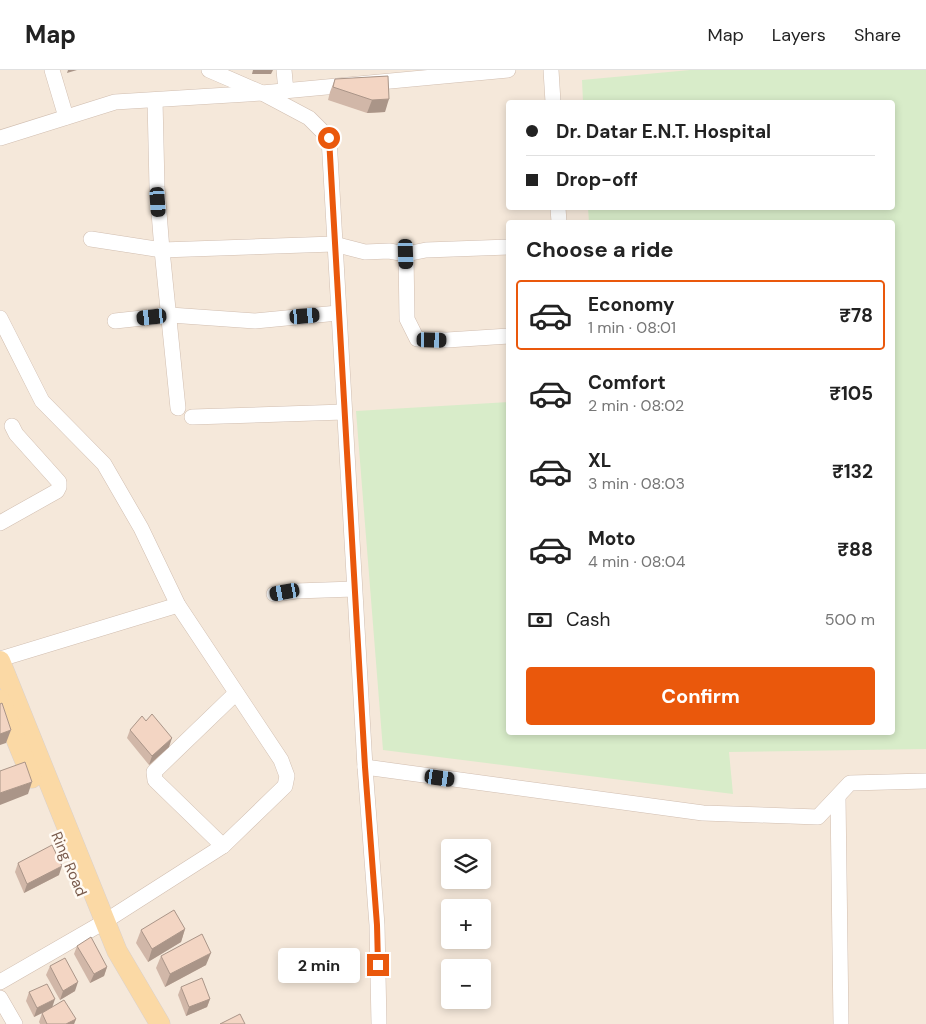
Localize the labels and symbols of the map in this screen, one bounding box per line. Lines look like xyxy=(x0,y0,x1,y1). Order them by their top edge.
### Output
route start xyxy=(318,127,340,149)
car xyxy=(149,187,166,217)
car xyxy=(397,239,414,269)
car xyxy=(289,307,320,325)
car xyxy=(136,308,167,326)
car xyxy=(416,332,447,348)
car xyxy=(268,582,301,602)
car xyxy=(424,768,455,788)
street label: Ring Road xyxy=(46,829,92,899)
callout: 2 min xyxy=(278,948,360,982)
route end xyxy=(367,954,389,976)

